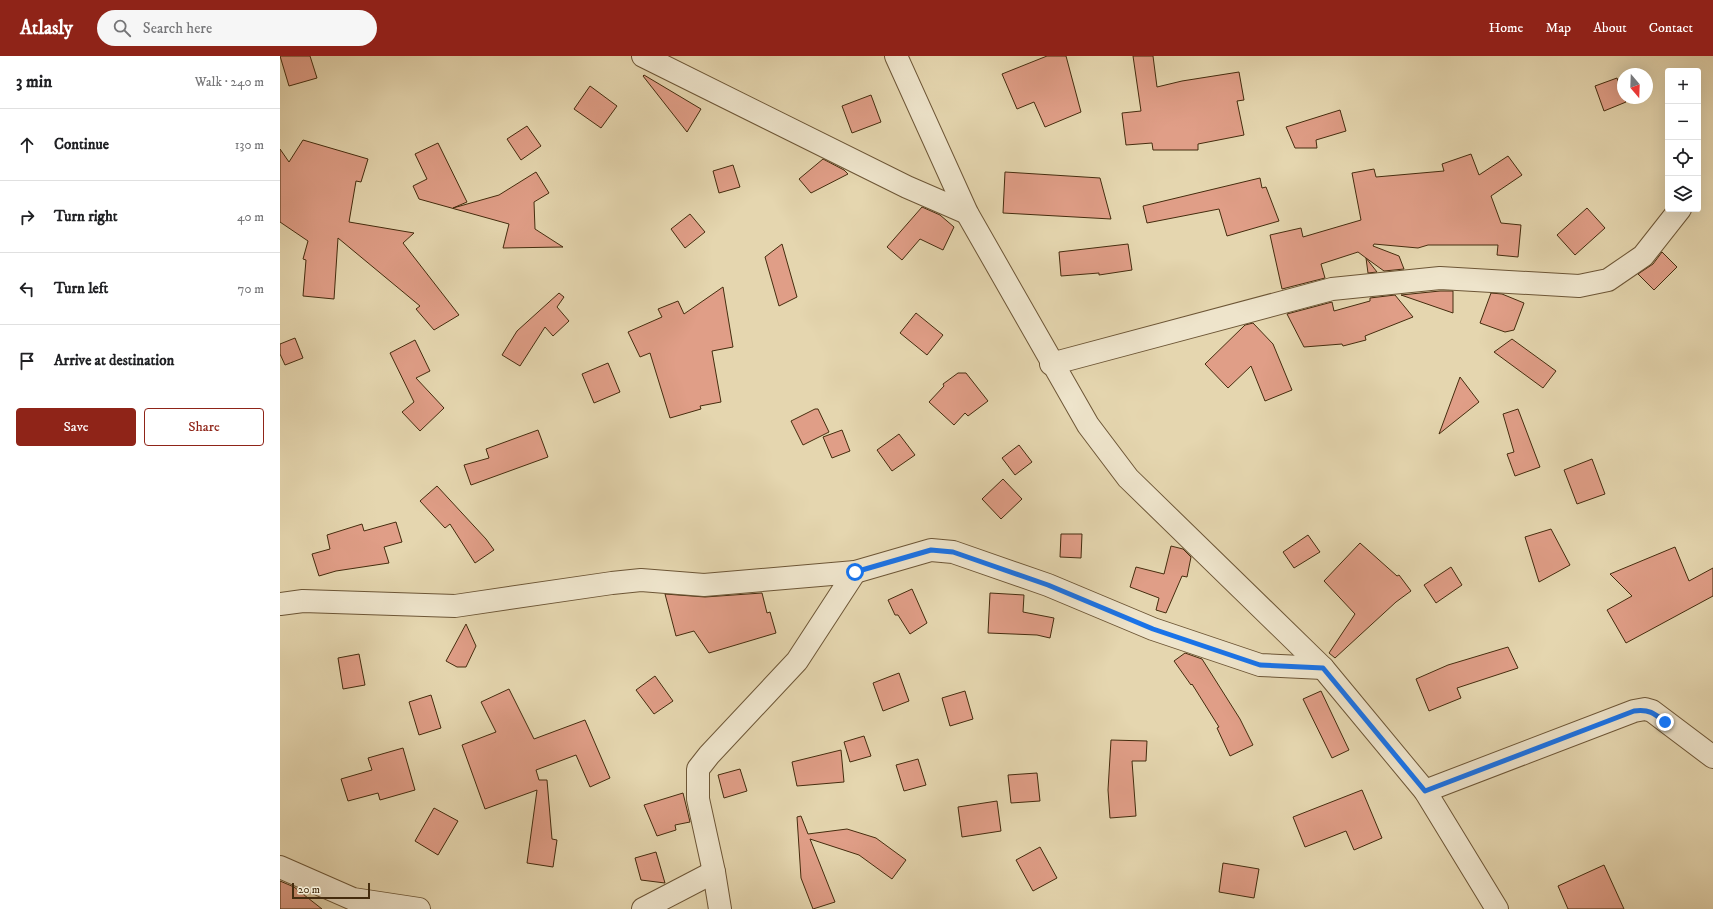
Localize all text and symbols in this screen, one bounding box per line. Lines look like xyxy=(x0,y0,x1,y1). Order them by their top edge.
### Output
search box xyxy=(97,10,377,46)
text: Atlasly xyxy=(20,17,73,40)
icon: search xyxy=(111,17,133,39)
text: Search here xyxy=(143,19,212,38)
text: Home xyxy=(1489,19,1523,37)
text: Map xyxy=(1545,19,1571,37)
text: About xyxy=(1593,19,1627,37)
text: Contact xyxy=(1649,19,1693,37)
north arrow xyxy=(1617,68,1653,104)
map controls xyxy=(1665,68,1701,212)
button: + xyxy=(1665,68,1701,104)
text: 3 min xyxy=(16,71,52,93)
text: Walk · 240 m xyxy=(195,74,264,90)
button: − xyxy=(1665,104,1701,140)
icon: ahead xyxy=(16,134,38,156)
text: Continue xyxy=(54,135,109,154)
text: 130 m xyxy=(235,137,264,153)
button: locate xyxy=(1665,140,1701,176)
button: layers xyxy=(1665,176,1701,212)
icon: right xyxy=(16,206,38,228)
text: Turn right xyxy=(54,207,117,226)
text: 40 m xyxy=(237,209,264,225)
icon: left xyxy=(16,278,38,300)
text: Turn left xyxy=(54,279,108,298)
text: 70 m xyxy=(238,281,264,297)
icon: arrive xyxy=(16,350,38,372)
text: Arrive at destination xyxy=(54,351,174,370)
button: Save xyxy=(16,408,136,446)
button: Share xyxy=(144,408,264,446)
route start xyxy=(846,563,864,581)
route end xyxy=(1656,713,1674,731)
scale bar xyxy=(292,881,370,900)
text: 20 m xyxy=(298,883,320,897)

